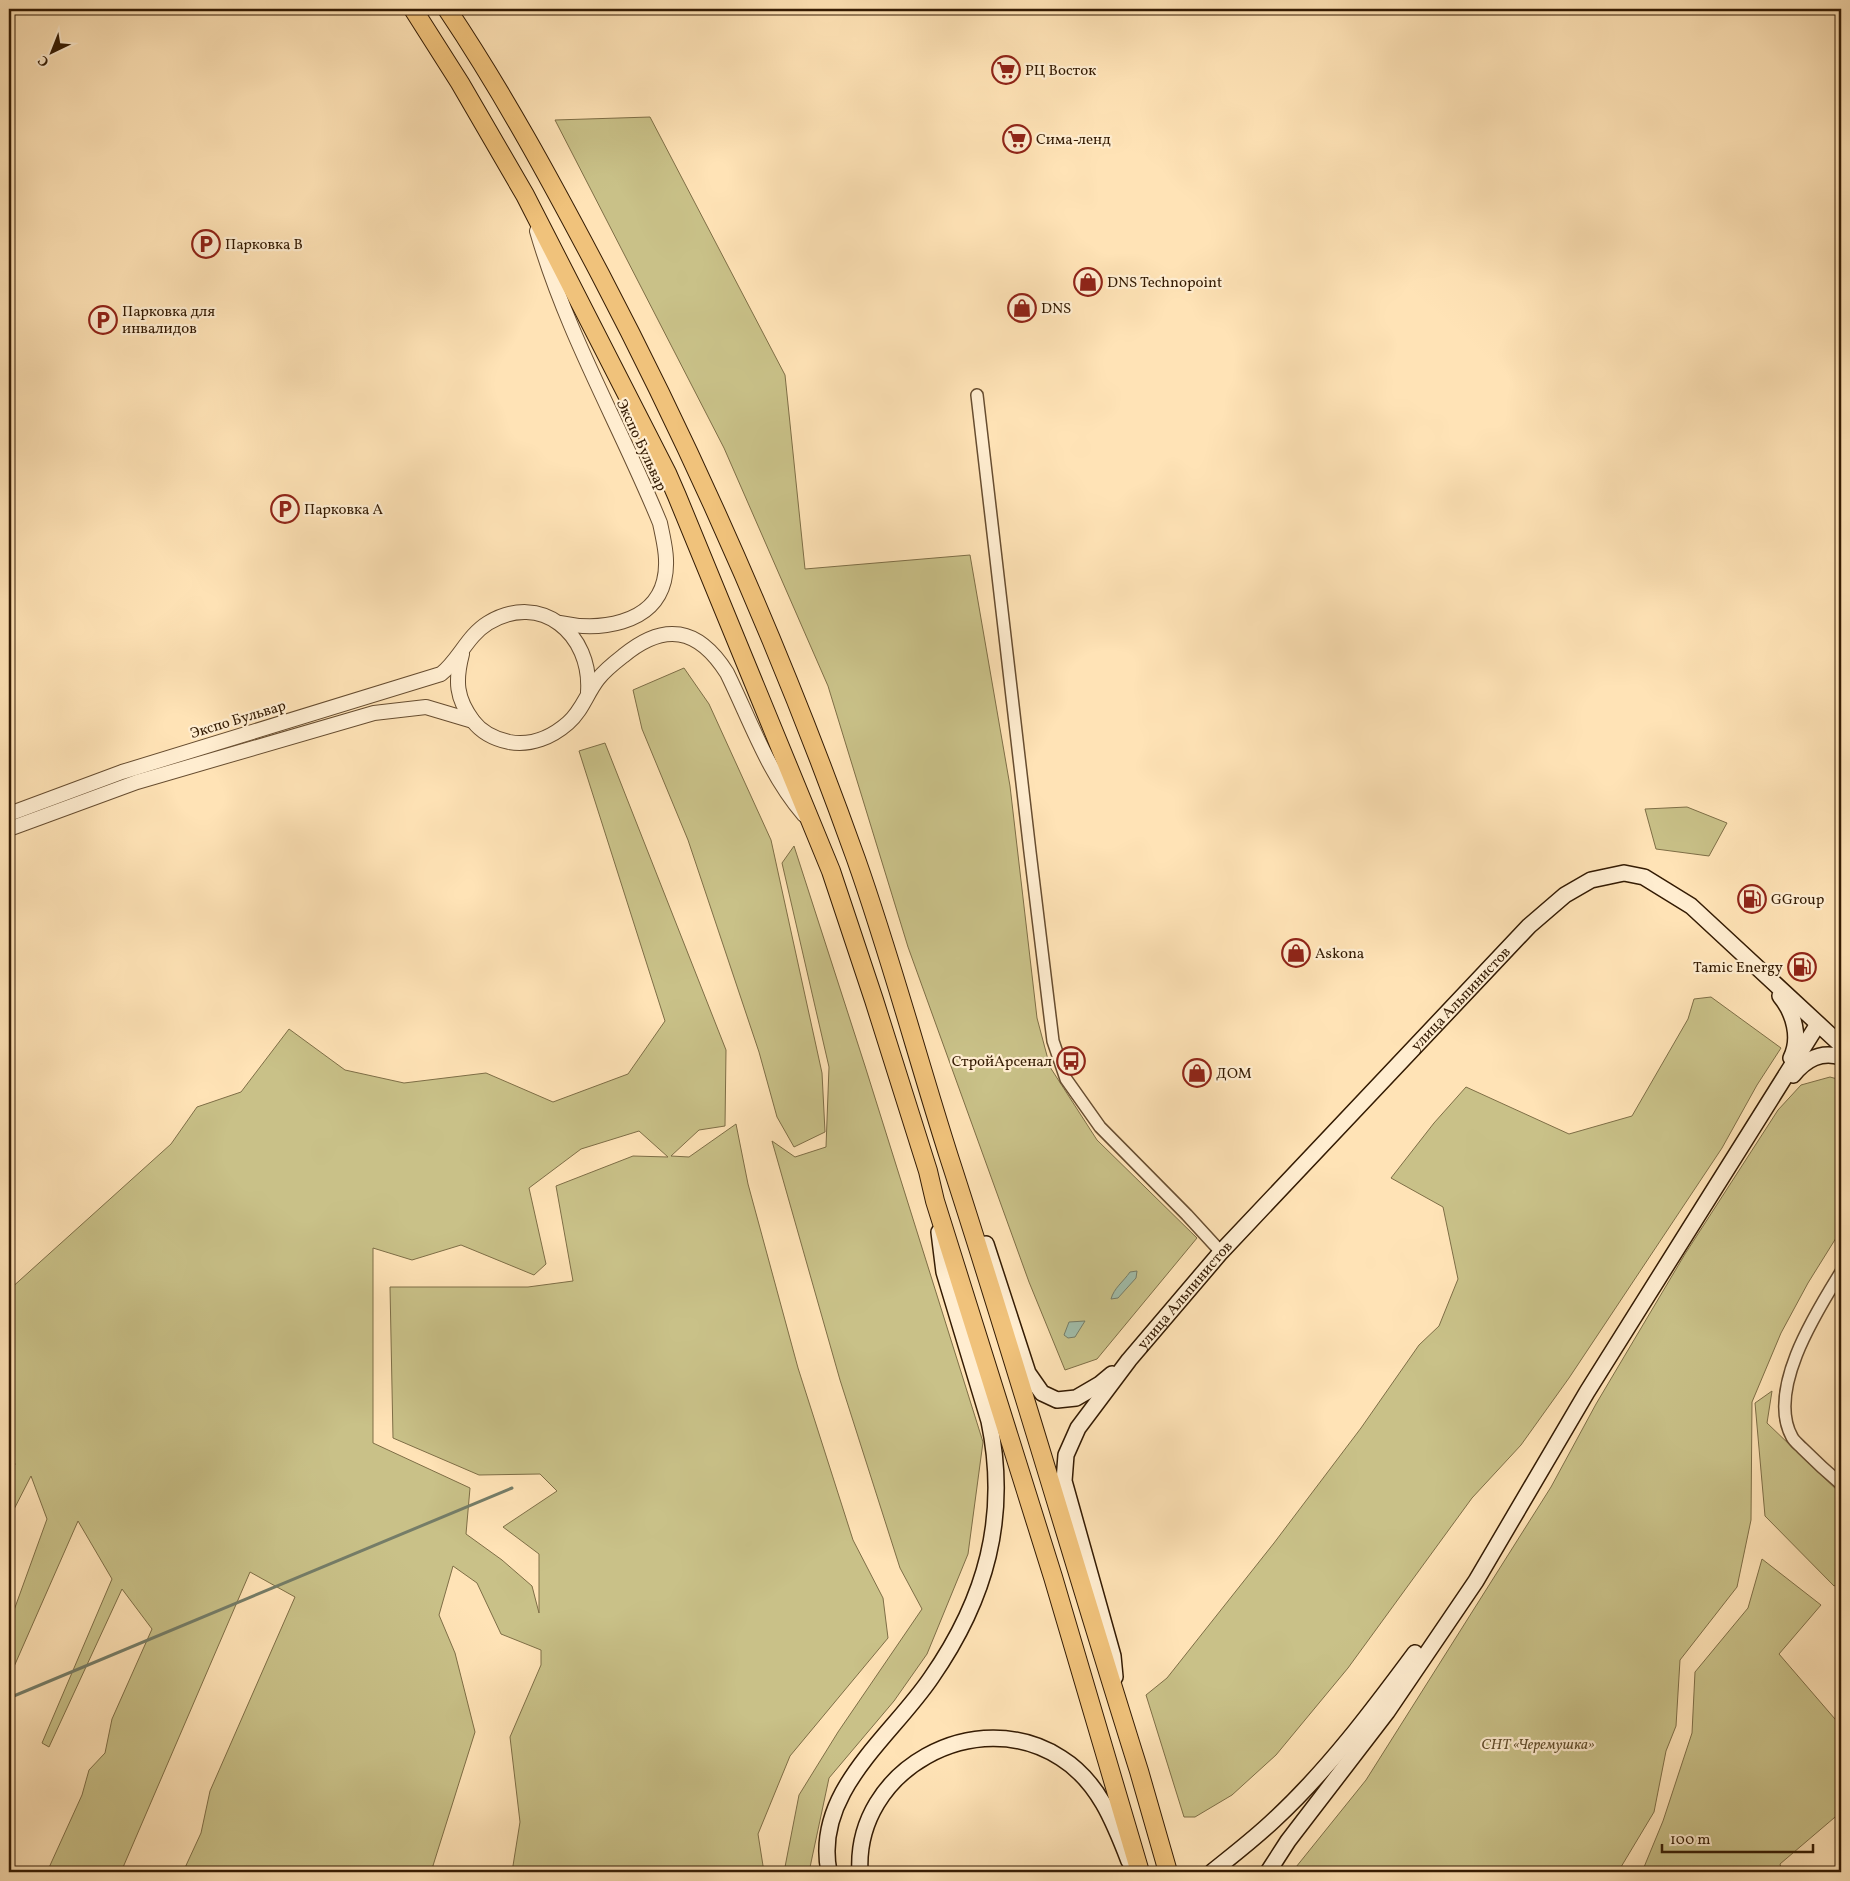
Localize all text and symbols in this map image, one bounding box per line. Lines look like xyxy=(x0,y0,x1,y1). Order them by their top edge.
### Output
north arrow xyxy=(28,28,78,78)
text: С xyxy=(34,50,54,70)
supermarket icon: РЦ Восток xyxy=(991,55,1021,85)
place label: РЦ Восток xyxy=(1025,61,1096,82)
supermarket icon: Сима-ленд xyxy=(1002,124,1032,154)
place label: Сима-ленд xyxy=(1036,130,1111,151)
parking icon: Парковка B xyxy=(191,229,221,259)
place label: Парковка B xyxy=(225,235,303,256)
shop icon: DNS Technopoint xyxy=(1073,267,1103,297)
place label: DNS Technopoint xyxy=(1107,273,1222,294)
shop icon: DNS xyxy=(1007,293,1037,323)
place label: DNS xyxy=(1041,299,1071,320)
place label: Парковка для инвалидов xyxy=(122,302,215,340)
parking icon: Парковка для инвалидов xyxy=(88,305,118,335)
street label: Экспо Бульвар xyxy=(610,396,671,495)
parking icon: Парковка A xyxy=(270,494,300,524)
place label: Парковка A xyxy=(304,500,384,521)
street label: Экспо Бульвар xyxy=(188,696,289,745)
fuel station icon: GGroup xyxy=(1737,884,1767,914)
place label: GGroup xyxy=(1771,890,1824,911)
shop icon: Askona xyxy=(1281,938,1311,968)
street label: улица Альпинистов xyxy=(1407,943,1516,1057)
place label: Askona xyxy=(1315,944,1364,965)
fuel station icon: Tamic Energy xyxy=(1787,952,1817,982)
place label: Tamic Energy xyxy=(1693,958,1783,979)
bus stop icon: СтройАрсенал xyxy=(1056,1046,1086,1076)
place label: СтройАрсенал xyxy=(952,1052,1052,1073)
shop icon: ДОМ xyxy=(1182,1058,1212,1088)
place label: ДОМ xyxy=(1216,1064,1252,1085)
street label: улица Альпинистов xyxy=(1133,1237,1238,1355)
park label: СНТ «Черемушка» xyxy=(1481,1735,1595,1756)
scale bar xyxy=(1662,1821,1814,1853)
text: 100 m xyxy=(1670,1830,1710,1851)

